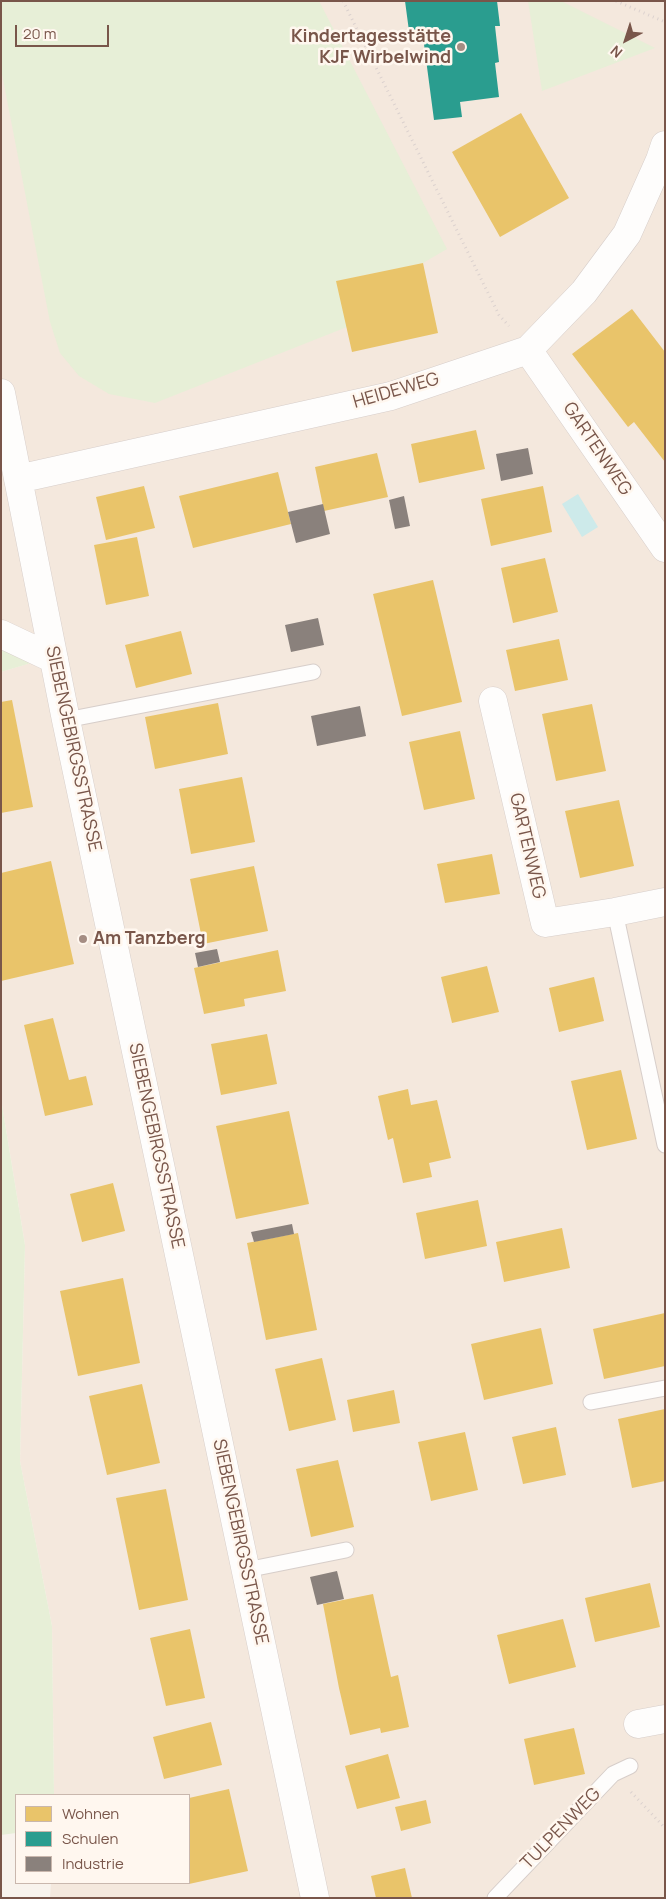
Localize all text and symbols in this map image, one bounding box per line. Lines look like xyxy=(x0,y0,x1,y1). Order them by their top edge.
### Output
scale bar xyxy=(18,15,111,47)
north arrow xyxy=(601,15,651,65)
text: 20 m xyxy=(23,23,56,44)
place label: Kindertagesstätte KJF Wirbelwind xyxy=(291,26,451,68)
marker: Kindertagesstätte KJF Wirbelwind xyxy=(455,41,467,53)
text: N xyxy=(606,41,626,62)
street label: HEIDEWEG xyxy=(351,368,441,414)
street label: GARTENWEG xyxy=(558,398,636,500)
street label: SIEBENGEBIRGSSTRASSE xyxy=(41,644,105,854)
street label: GARTENWEG xyxy=(504,791,550,901)
place label: Am Tanzberg xyxy=(93,928,206,950)
marker: Am Tanzberg xyxy=(77,933,89,945)
street label: SIEBENGEBIRGSSTRASSE xyxy=(124,1041,188,1251)
street label: SIEBENGEBIRGSSTRASSE xyxy=(208,1437,272,1647)
street label: TULPENWEG xyxy=(517,1784,605,1874)
legend xyxy=(15,1794,190,1884)
text: Wohnen xyxy=(62,1803,119,1824)
text: Schulen xyxy=(62,1828,118,1849)
text: Industrie xyxy=(62,1853,124,1874)

